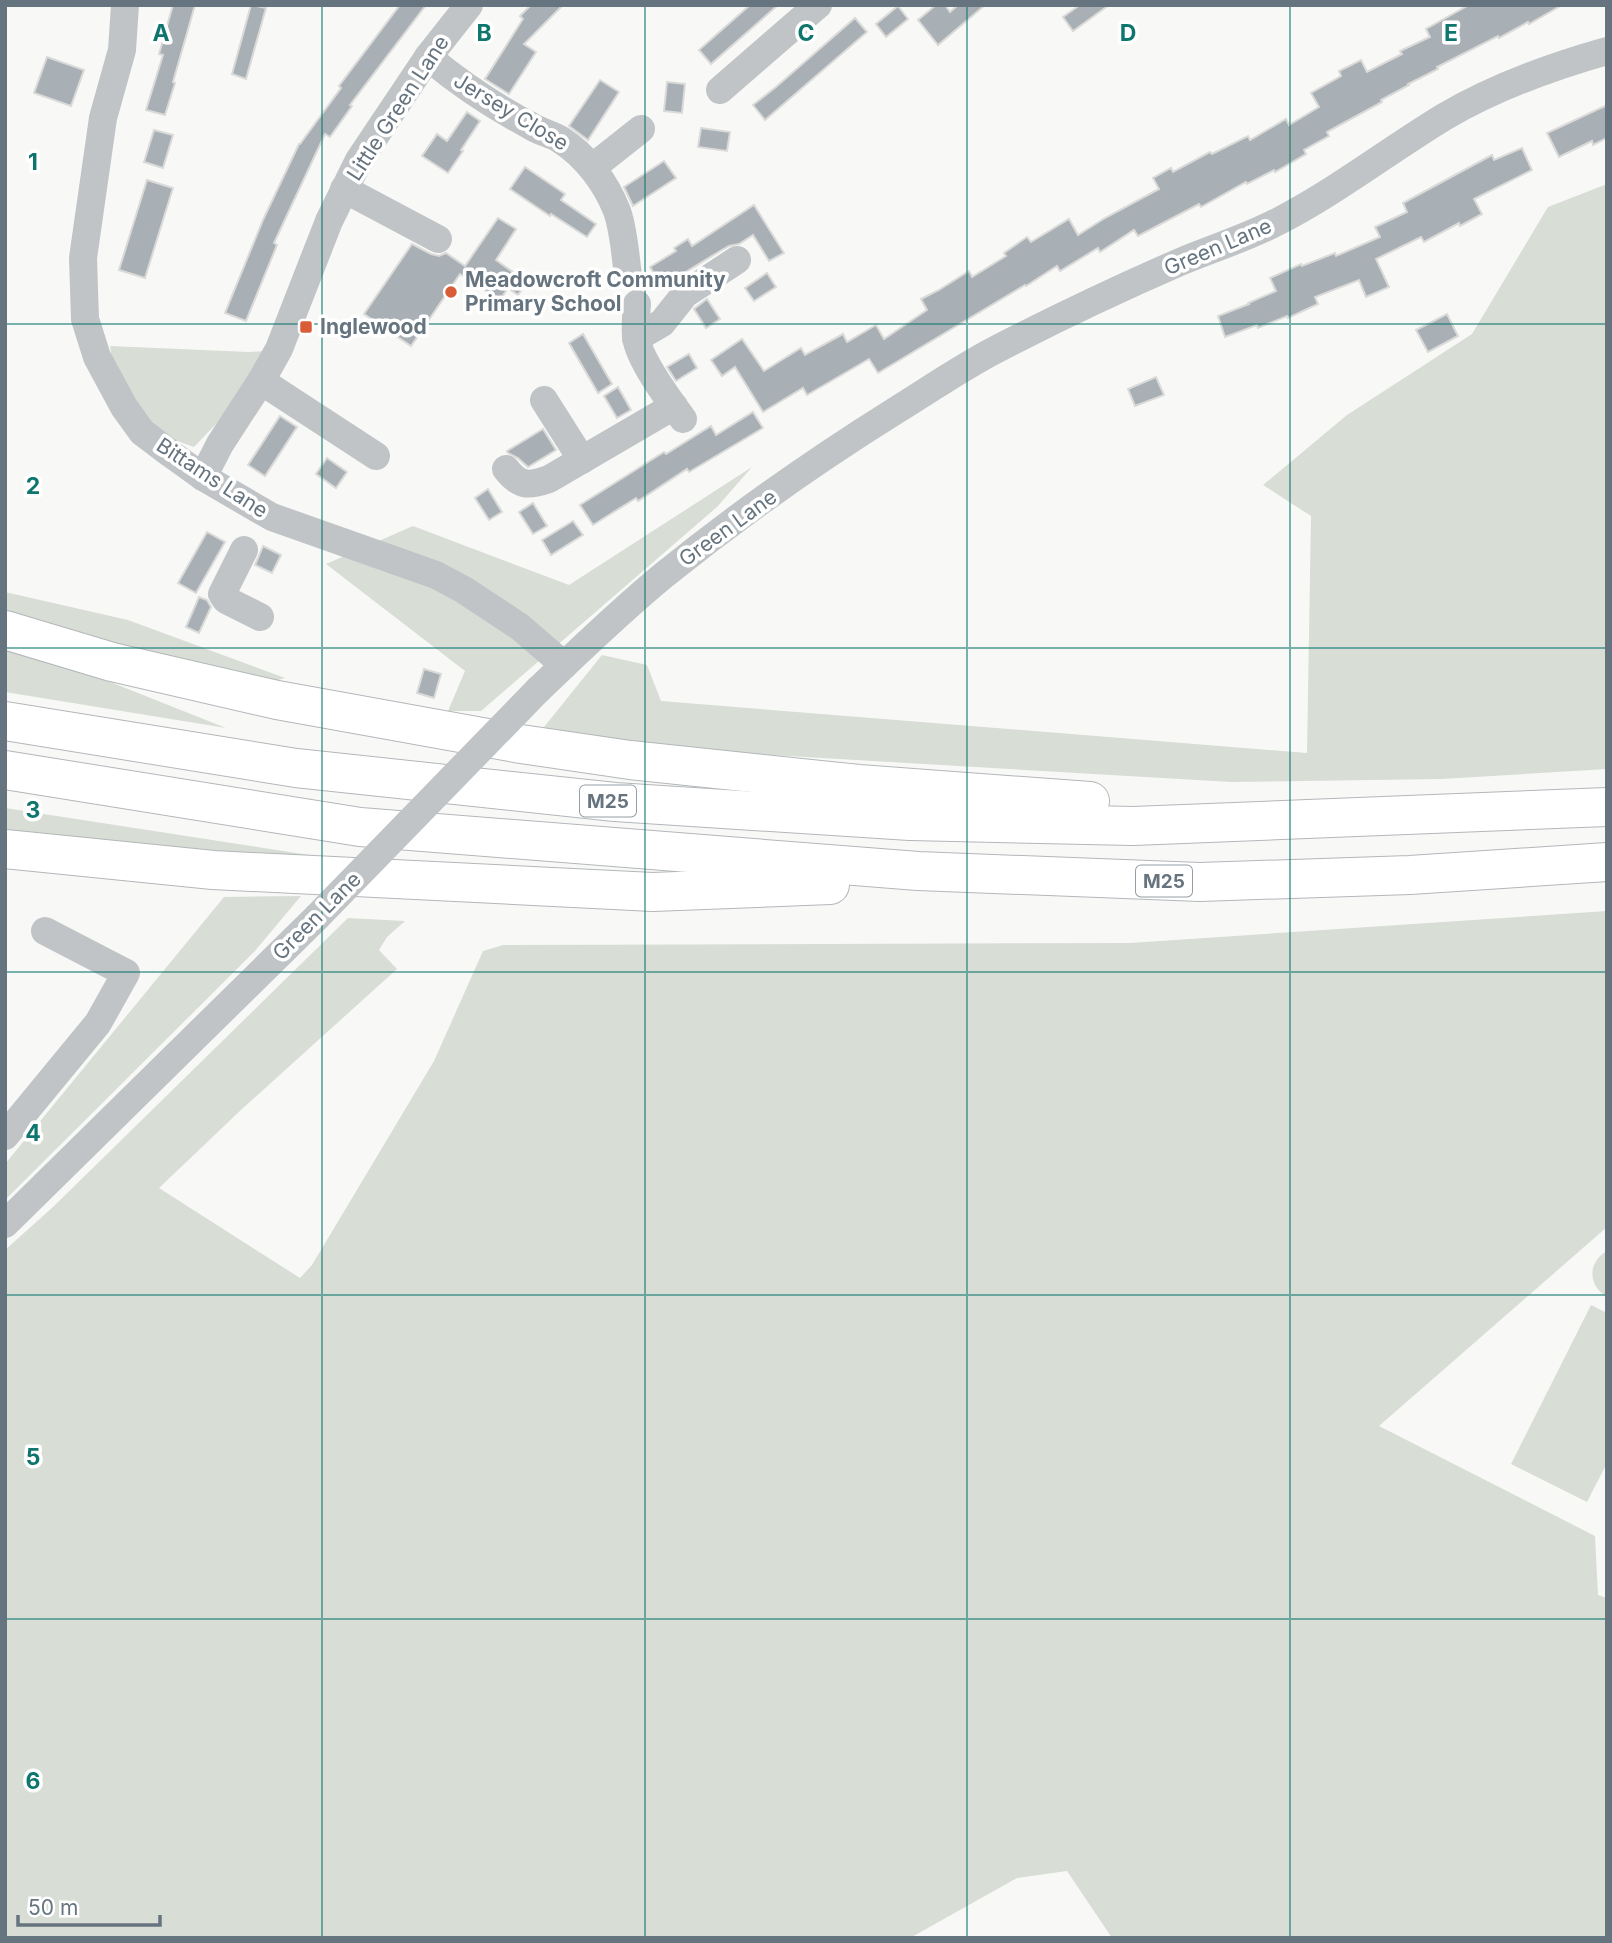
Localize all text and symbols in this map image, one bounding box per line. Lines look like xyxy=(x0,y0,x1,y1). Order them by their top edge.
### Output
text: A xyxy=(152,19,170,47)
text: B xyxy=(476,19,492,47)
text: C xyxy=(797,19,815,47)
text: D xyxy=(1120,19,1136,47)
text: E xyxy=(1444,19,1458,47)
street label: Little Green Lane xyxy=(341,31,454,185)
street label: Jersey Close xyxy=(449,68,573,156)
text: 1 xyxy=(28,148,38,176)
street label: Green Lane xyxy=(1160,213,1275,280)
place label: Meadowcroft Community Primary School xyxy=(465,267,726,316)
marker: Meadowcroft Community Primary School xyxy=(443,284,459,300)
place label: Inglewood xyxy=(320,314,427,339)
marker: Inglewood xyxy=(298,319,314,335)
street label: Bittams Lane xyxy=(152,432,273,523)
text: 2 xyxy=(26,472,40,500)
street label: Green Lane xyxy=(674,484,781,571)
road number: M25 xyxy=(580,786,636,816)
text: 3 xyxy=(26,796,40,824)
street label: Green Lane xyxy=(267,866,366,965)
road number: M25 xyxy=(1136,866,1192,897)
text: 4 xyxy=(25,1119,41,1147)
text: 5 xyxy=(26,1443,40,1471)
text: 6 xyxy=(26,1767,40,1795)
scale bar xyxy=(18,1884,159,1928)
text: 50 m xyxy=(28,1895,78,1920)

